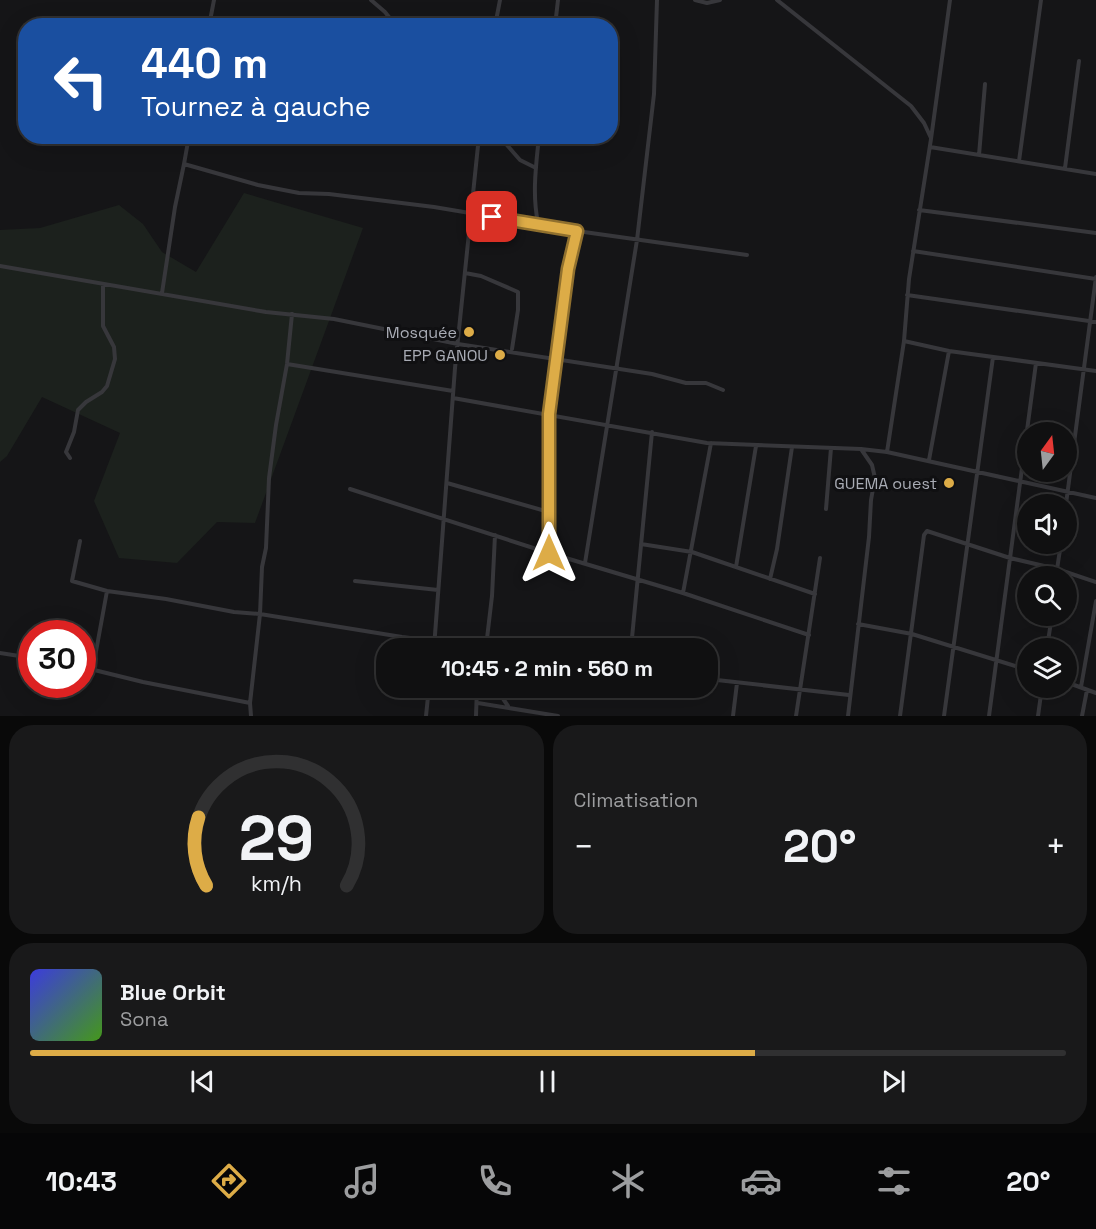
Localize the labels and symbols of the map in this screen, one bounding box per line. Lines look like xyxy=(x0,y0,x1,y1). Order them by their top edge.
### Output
pin xyxy=(466,191,517,242)
place label: Mosquée xyxy=(386,322,457,343)
marker: Mosquée xyxy=(462,325,476,339)
place label: EPP GANOU xyxy=(403,345,488,366)
marker: EPP GANOU xyxy=(493,348,507,362)
north arrow xyxy=(1017,422,1077,482)
place label: GUEMA ouest xyxy=(834,473,937,494)
marker: GUEMA ouest xyxy=(942,476,956,490)
position arrow xyxy=(517,521,581,585)
speed limit sign: 30 xyxy=(18,620,96,698)

